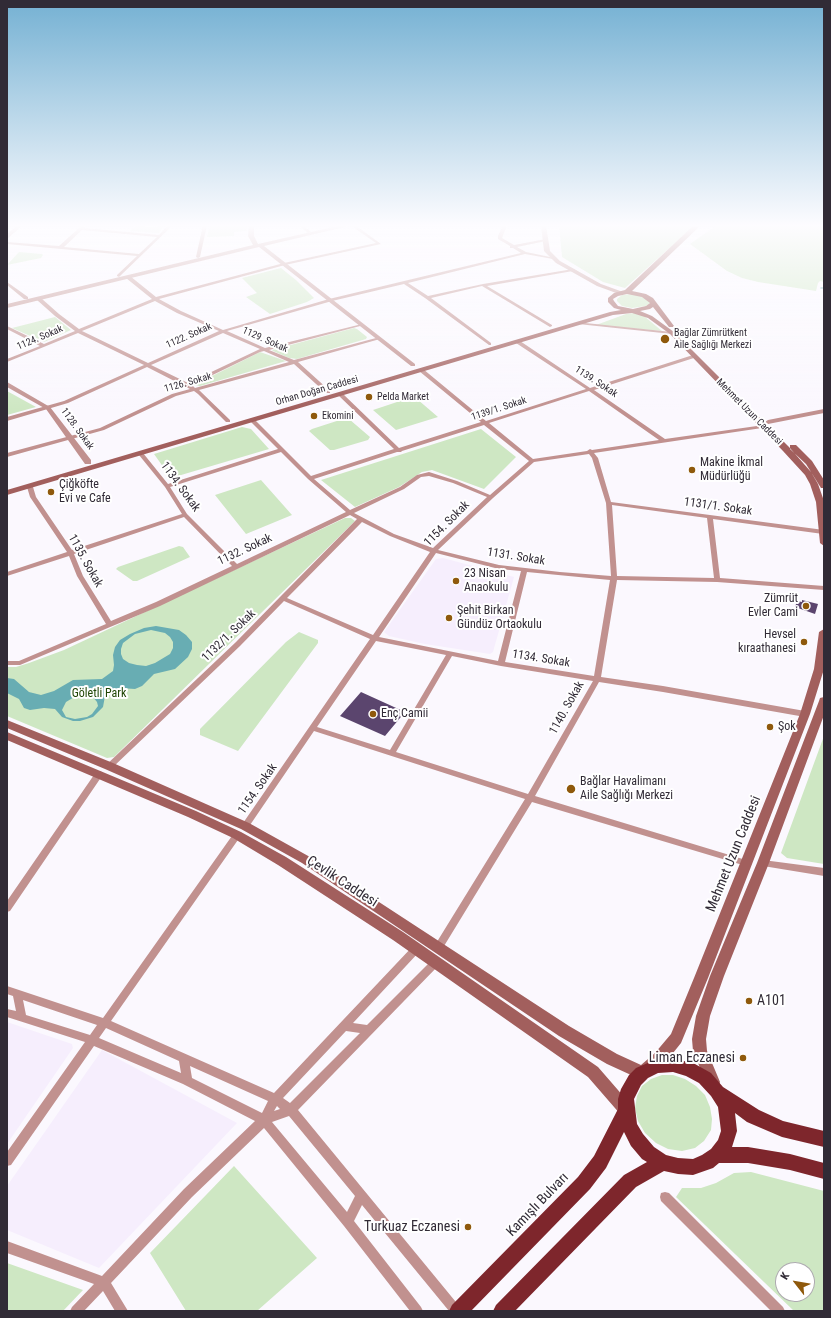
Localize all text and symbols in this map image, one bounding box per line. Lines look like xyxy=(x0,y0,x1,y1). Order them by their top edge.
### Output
street label: 1122. Sokak xyxy=(164,321,214,351)
street label: 1124. Sokak xyxy=(15,323,65,353)
street label: 1129. Sokak xyxy=(240,325,290,355)
place label: Bağlar Zümrütkent Aile Sağlığı Merkezi xyxy=(674,327,752,350)
marker: Bağlar Zümrütkent Aile Sağlığı Merkezi xyxy=(659,333,671,345)
street label: 1139. Sokak xyxy=(572,364,620,400)
street label: 1126. Sokak xyxy=(163,371,213,395)
street label: Orhan Doğan Caddesi xyxy=(274,373,360,409)
street label: Mehmet Uzun Caddesi xyxy=(713,376,785,448)
place label: Pelda Market xyxy=(377,391,429,403)
marker: Pelda Market xyxy=(364,392,374,402)
street label: 1139/1. Sokak xyxy=(470,394,528,424)
street label: 1128. Sokak xyxy=(58,406,96,452)
place label: Ekomini xyxy=(322,410,353,422)
marker: Ekomini xyxy=(309,411,319,421)
place label: Makine İkmal Müdürlüğü xyxy=(700,456,763,484)
street label: 1134. Sokak xyxy=(157,459,203,515)
marker: Makine İkmal Müdürlüğü xyxy=(687,465,697,475)
place label: Çiğköfte Evi ve Cafe xyxy=(59,478,111,506)
marker: Çiğköfte Evi ve Cafe xyxy=(46,487,56,497)
street label: 1131/1. Sokak xyxy=(683,495,753,519)
street label: 1154. Sokak xyxy=(421,498,473,550)
street label: 1132. Sokak xyxy=(215,531,275,569)
street label: 1135. Sokak xyxy=(65,532,105,590)
street label: 1131. Sokak xyxy=(486,545,546,569)
place label: 23 Nisan Anaokulu xyxy=(464,567,508,595)
marker: 23 Nisan Anaokulu xyxy=(451,576,461,586)
place label: Zümrüt Evler Cami xyxy=(748,592,798,620)
marker: Zümrüt Evler Cami xyxy=(801,601,811,611)
place label: Şehit Birkan Gündüz Ortaokulu xyxy=(457,604,542,632)
street label: 1132/1. Sokak xyxy=(199,607,259,665)
marker: Şehit Birkan Gündüz Ortaokulu xyxy=(444,613,454,623)
place label: Hevsel kıraathanesi xyxy=(738,628,796,656)
marker: Hevsel kıraathanesi xyxy=(799,637,809,647)
street label: 1134. Sokak xyxy=(511,647,571,671)
street label: 1140. Sokak xyxy=(547,679,587,737)
park label: Göletli Park xyxy=(72,687,126,701)
place label: Enç Camii xyxy=(381,707,428,721)
marker: Enç Camii xyxy=(368,709,378,719)
place label: Şok xyxy=(778,720,796,734)
marker: Şok xyxy=(765,722,775,732)
street label: 1154. Sokak xyxy=(235,761,281,817)
place label: Bağlar Havalimanı Aile Sağlığı Merkezi xyxy=(580,775,673,803)
marker: Bağlar Havalimanı Aile Sağlığı Merkezi xyxy=(565,783,577,795)
street label: Mehmet Uzun Caddesi xyxy=(703,793,765,915)
street label: Çevlik Caddesi xyxy=(303,853,381,911)
place label: A101 xyxy=(757,993,786,1009)
marker: A101 xyxy=(744,996,754,1006)
place label: Liman Eczanesi xyxy=(649,1050,735,1066)
marker: Liman Eczanesi xyxy=(738,1053,748,1063)
street label: Kamışlı Bulvarı xyxy=(503,1170,573,1240)
place label: Turkuaz Eczanesi xyxy=(364,1219,460,1235)
marker: Turkuaz Eczanesi xyxy=(463,1222,473,1232)
north arrow xyxy=(775,1262,815,1302)
text: K xyxy=(778,1270,792,1282)

